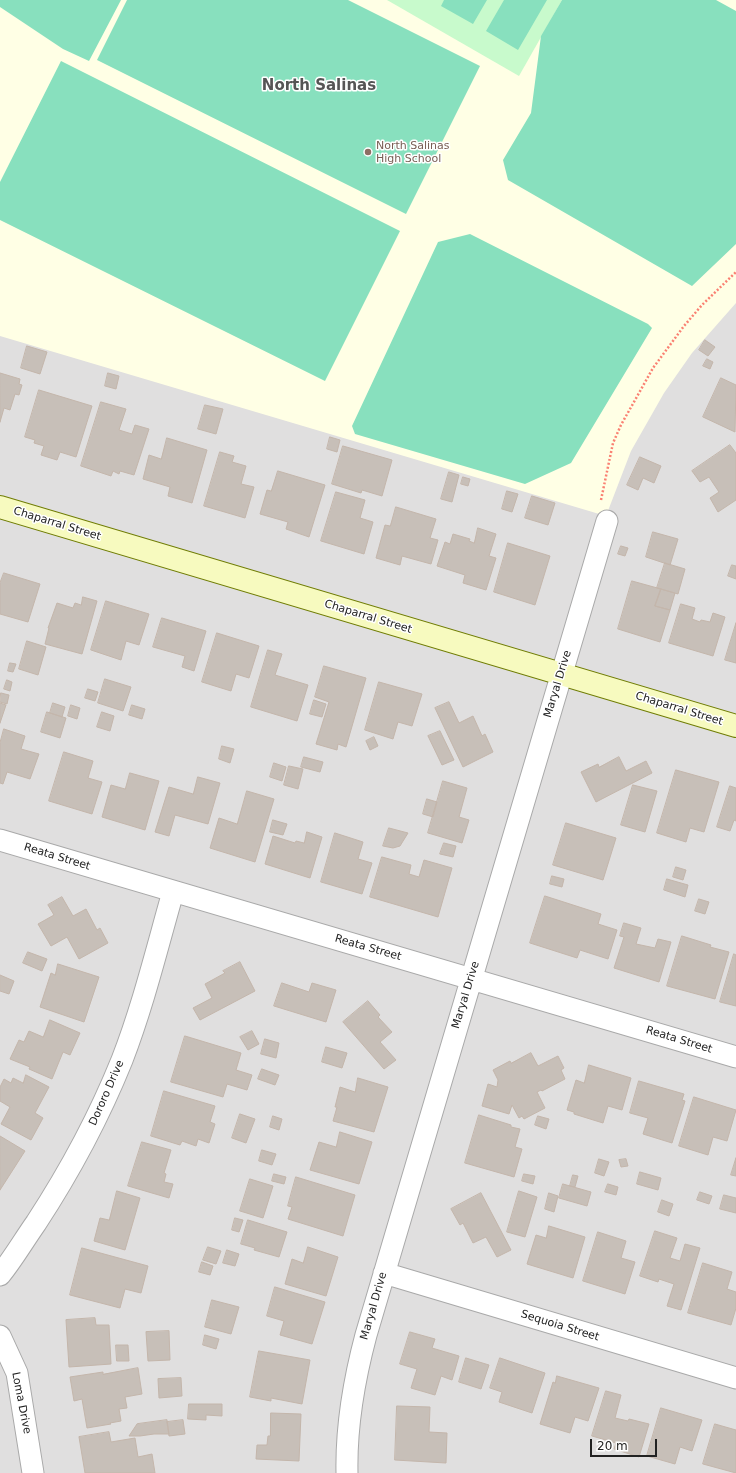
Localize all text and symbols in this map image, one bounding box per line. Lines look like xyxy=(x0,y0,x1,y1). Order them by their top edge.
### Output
district label: North Salinas xyxy=(262,77,376,95)
place label: North Salinas High School xyxy=(376,139,450,165)
marker: North Salinas High School xyxy=(363,147,373,157)
street label: Chaparral Street xyxy=(12,504,102,544)
street label: Chaparral Street xyxy=(323,597,413,637)
street label: Maryal Drive xyxy=(541,649,575,719)
street label: Chaparral Street xyxy=(634,689,724,729)
street label: Reata Street xyxy=(22,841,92,873)
street label: Reata Street xyxy=(333,932,403,964)
street label: Maryal Drive xyxy=(449,960,483,1030)
street label: Reata Street xyxy=(644,1024,714,1056)
street label: Dororo Drive xyxy=(87,1058,127,1128)
street label: Maryal Drive xyxy=(358,1271,390,1341)
street label: Sequoia Street xyxy=(519,1308,601,1344)
street label: Loma Drive xyxy=(9,1371,33,1435)
scale bar xyxy=(592,1431,659,1457)
text: 20 m xyxy=(597,1439,628,1453)

